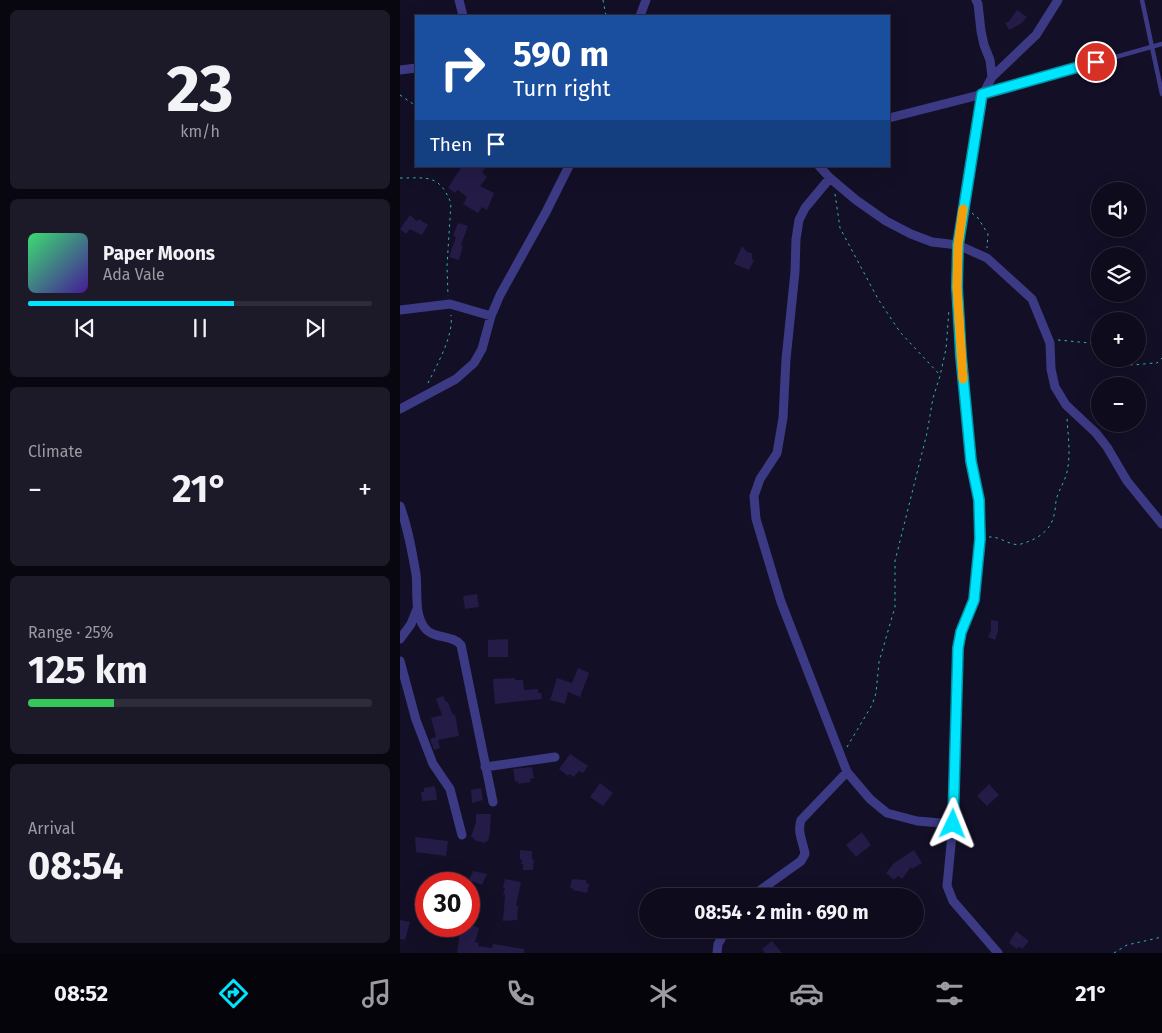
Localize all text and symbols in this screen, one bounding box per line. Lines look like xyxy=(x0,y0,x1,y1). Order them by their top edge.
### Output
text: 590 m xyxy=(513,33,609,75)
icon: right xyxy=(430,35,495,100)
pin xyxy=(1075,41,1117,83)
icon: arrive xyxy=(1082,48,1110,76)
text: 23 xyxy=(166,50,234,128)
text: Turn right xyxy=(513,75,610,102)
text: km/h xyxy=(180,122,220,141)
icon: arrive xyxy=(482,130,510,158)
text: Then xyxy=(430,133,472,156)
map controls xyxy=(1091,182,1146,432)
button: sound xyxy=(1091,182,1146,237)
text: Paper Moons xyxy=(103,242,215,265)
button: layers xyxy=(1091,247,1146,302)
text: Ada Vale xyxy=(103,265,165,284)
button: + xyxy=(1091,312,1146,367)
icon: previous xyxy=(71,314,99,342)
icon: pause xyxy=(186,314,214,342)
icon: next xyxy=(301,314,329,342)
button: − xyxy=(1091,377,1146,432)
text: Climate xyxy=(28,442,83,461)
text: 21° xyxy=(172,466,228,512)
text: − xyxy=(28,473,42,506)
text: + xyxy=(358,473,372,506)
text: Range · 25% xyxy=(28,623,114,642)
text: 125 km xyxy=(28,647,148,693)
position arrow xyxy=(926,797,978,849)
text: Arrival xyxy=(28,819,75,838)
text: 08:54 xyxy=(28,843,124,889)
speed limit sign: 30 xyxy=(415,872,480,937)
text: 08:54 · 2 min · 690 m xyxy=(694,901,869,924)
icon: directions xyxy=(216,976,251,1011)
icon: music xyxy=(359,976,394,1011)
icon: phone xyxy=(503,976,538,1011)
icon: climate xyxy=(646,976,681,1011)
icon: car xyxy=(789,976,824,1011)
icon: filters xyxy=(932,976,967,1011)
text: 08:52 xyxy=(54,980,108,1007)
text: 21° xyxy=(1075,980,1108,1007)

